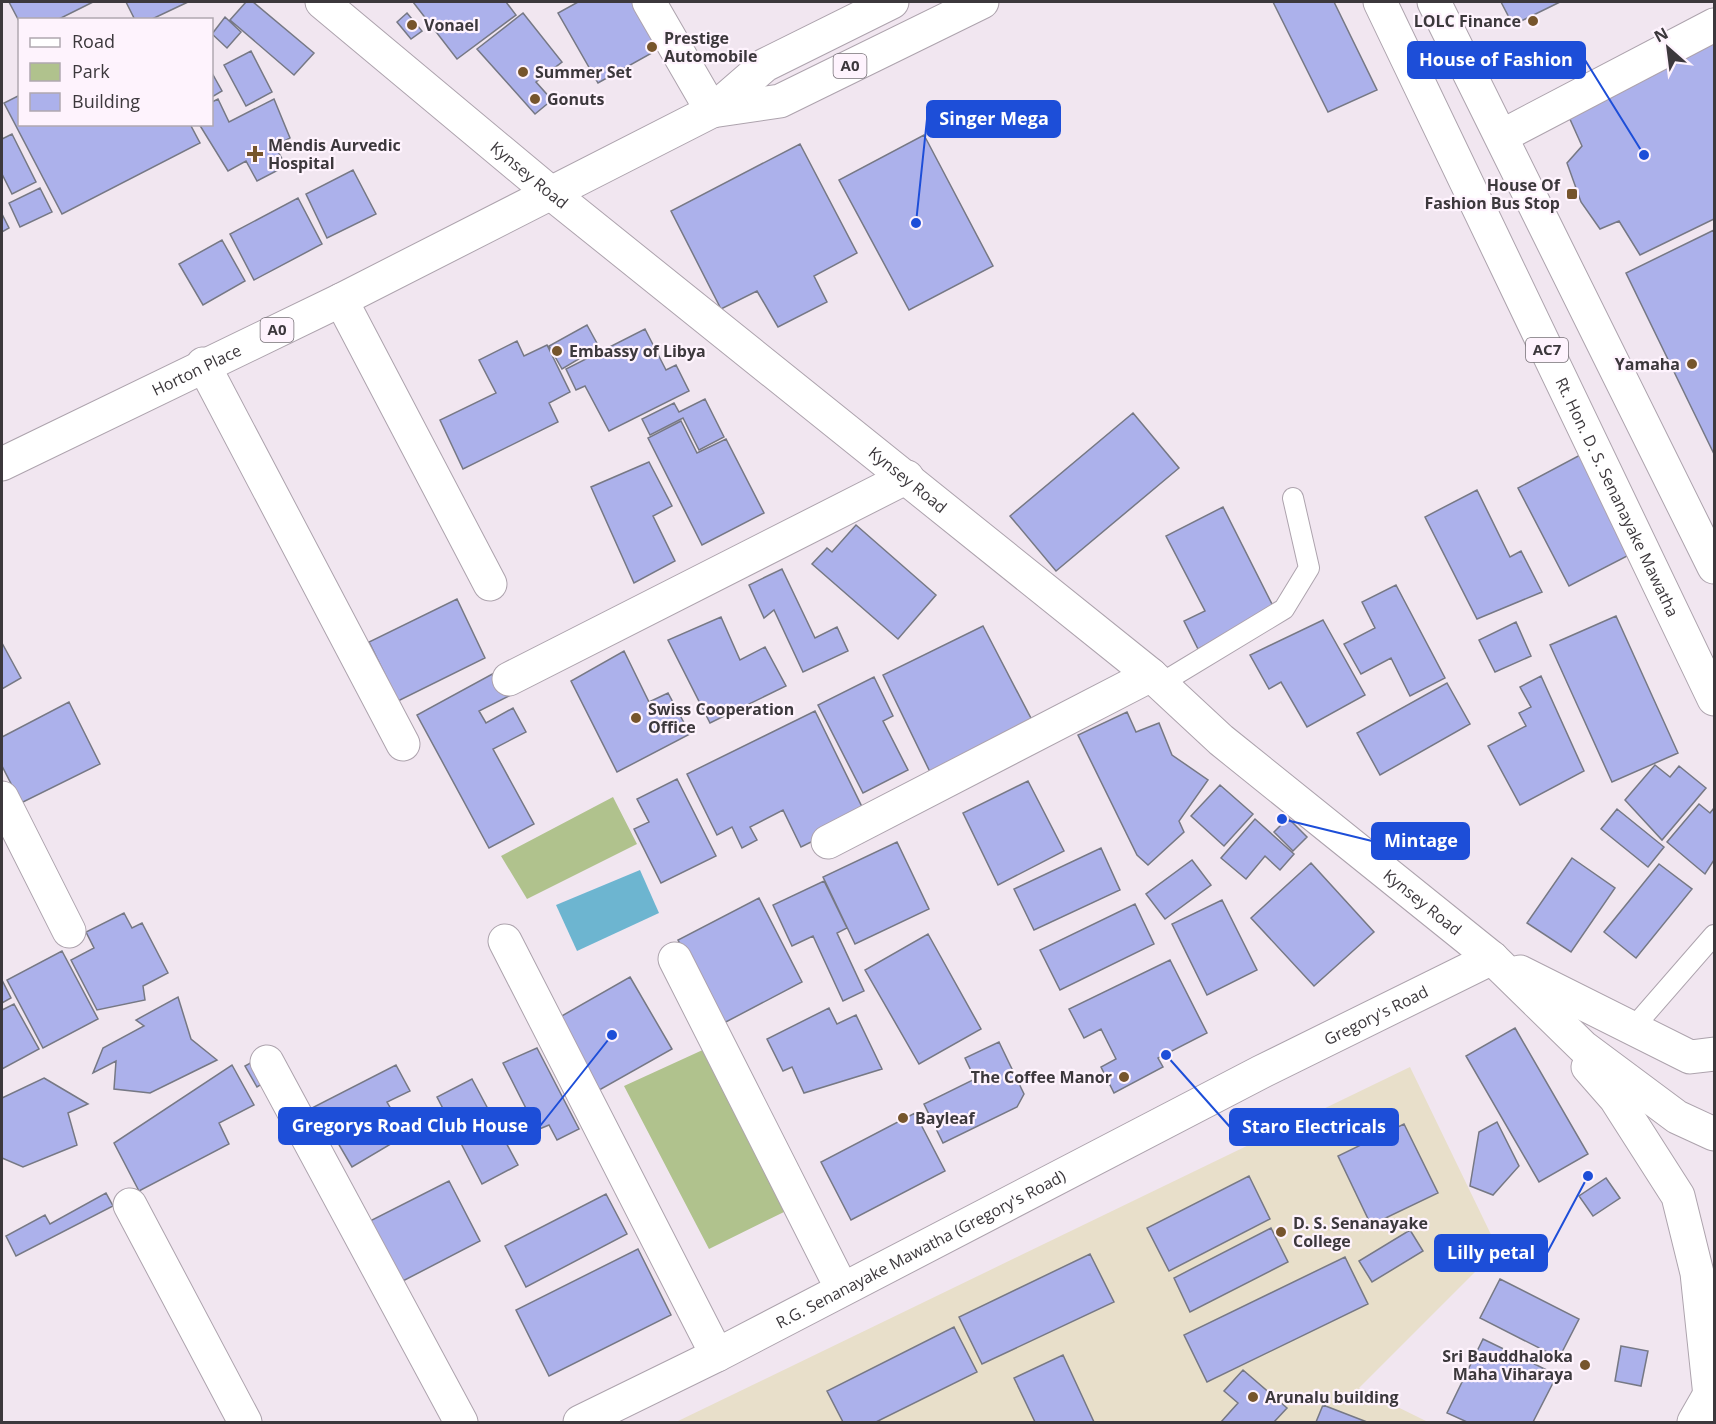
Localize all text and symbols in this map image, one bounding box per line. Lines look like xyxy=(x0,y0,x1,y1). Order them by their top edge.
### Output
place label: LOLC Finance xyxy=(1414,10,1521,32)
place label: Vonael xyxy=(424,14,479,36)
marker: LOLC Finance xyxy=(1526,14,1540,28)
legend xyxy=(18,18,213,126)
marker: Vonael xyxy=(405,18,419,32)
north arrow xyxy=(1638,18,1698,78)
text: N xyxy=(1650,22,1672,48)
place label: Prestige Automobile xyxy=(664,27,757,67)
text: Road xyxy=(72,29,115,53)
marker: Prestige Automobile xyxy=(645,40,659,54)
callout: House of Fashion xyxy=(1408,42,1585,78)
text: House of Fashion xyxy=(1419,47,1573,71)
road number: A0 xyxy=(834,54,866,78)
text: Park xyxy=(72,59,110,83)
place label: Summer Set xyxy=(535,61,632,83)
marker: Summer Set xyxy=(516,65,530,79)
place label: Gonuts xyxy=(547,88,604,110)
text: Building xyxy=(72,89,140,113)
marker: Gonuts xyxy=(528,92,542,106)
callout: Singer Mega xyxy=(927,101,1060,137)
text: Singer Mega xyxy=(939,106,1049,130)
place label: Mendis Aurvedic Hospital xyxy=(268,134,401,174)
street label: Kynsey Road xyxy=(486,136,573,214)
marker: Mendis Aurvedic Hospital xyxy=(246,145,264,163)
place label: House Of Fashion Bus Stop xyxy=(1424,174,1561,214)
marker: House Of Fashion Bus Stop xyxy=(1565,187,1579,201)
road number: A0 xyxy=(260,318,294,342)
road number: AC7 xyxy=(1526,338,1568,362)
street label: Horton Place xyxy=(148,339,245,401)
place label: Embassy of Libya xyxy=(569,340,706,362)
marker: Embassy of Libya xyxy=(550,344,564,358)
place label: Yamaha xyxy=(1615,353,1680,375)
marker: Yamaha xyxy=(1685,357,1699,371)
street label: Rt. Hon. D. S. Senanayake Mawatha xyxy=(1550,374,1684,621)
street label: Kynsey Road xyxy=(864,442,952,518)
place label: Swiss Cooperation Office xyxy=(648,698,794,738)
marker: Swiss Cooperation Office xyxy=(629,711,643,725)
callout: Mintage xyxy=(1372,823,1469,859)
text: Mintage xyxy=(1384,828,1458,852)
street label: Kynsey Road xyxy=(1379,864,1466,940)
street label: Gregory's Road xyxy=(1320,980,1432,1050)
place label: The Coffee Manor xyxy=(971,1066,1112,1088)
marker: The Coffee Manor xyxy=(1117,1070,1131,1084)
place label: Bayleaf xyxy=(915,1107,976,1129)
callout: Gregorys Road Club House xyxy=(279,1108,540,1144)
callout: Staro Electricals xyxy=(1230,1109,1398,1145)
marker: Bayleaf xyxy=(896,1111,910,1125)
text: Gregorys Road Club House xyxy=(292,1113,528,1137)
text: Staro Electricals xyxy=(1242,1114,1386,1138)
street label: R.G. Senanayake Mawatha (Gregory's Road) xyxy=(772,1164,1070,1334)
place label: D. S. Senanayake College xyxy=(1293,1212,1428,1252)
marker: D. S. Senanayake College xyxy=(1274,1225,1288,1239)
callout: Lilly petal xyxy=(1435,1235,1547,1271)
text: Lilly petal xyxy=(1447,1240,1535,1264)
place label: Sri Bauddhaloka Maha Viharaya xyxy=(1442,1345,1573,1385)
marker: Sri Bauddhaloka Maha Viharaya xyxy=(1578,1358,1592,1372)
place label: Arunalu building xyxy=(1265,1386,1399,1408)
marker: Arunalu building xyxy=(1246,1390,1260,1404)

